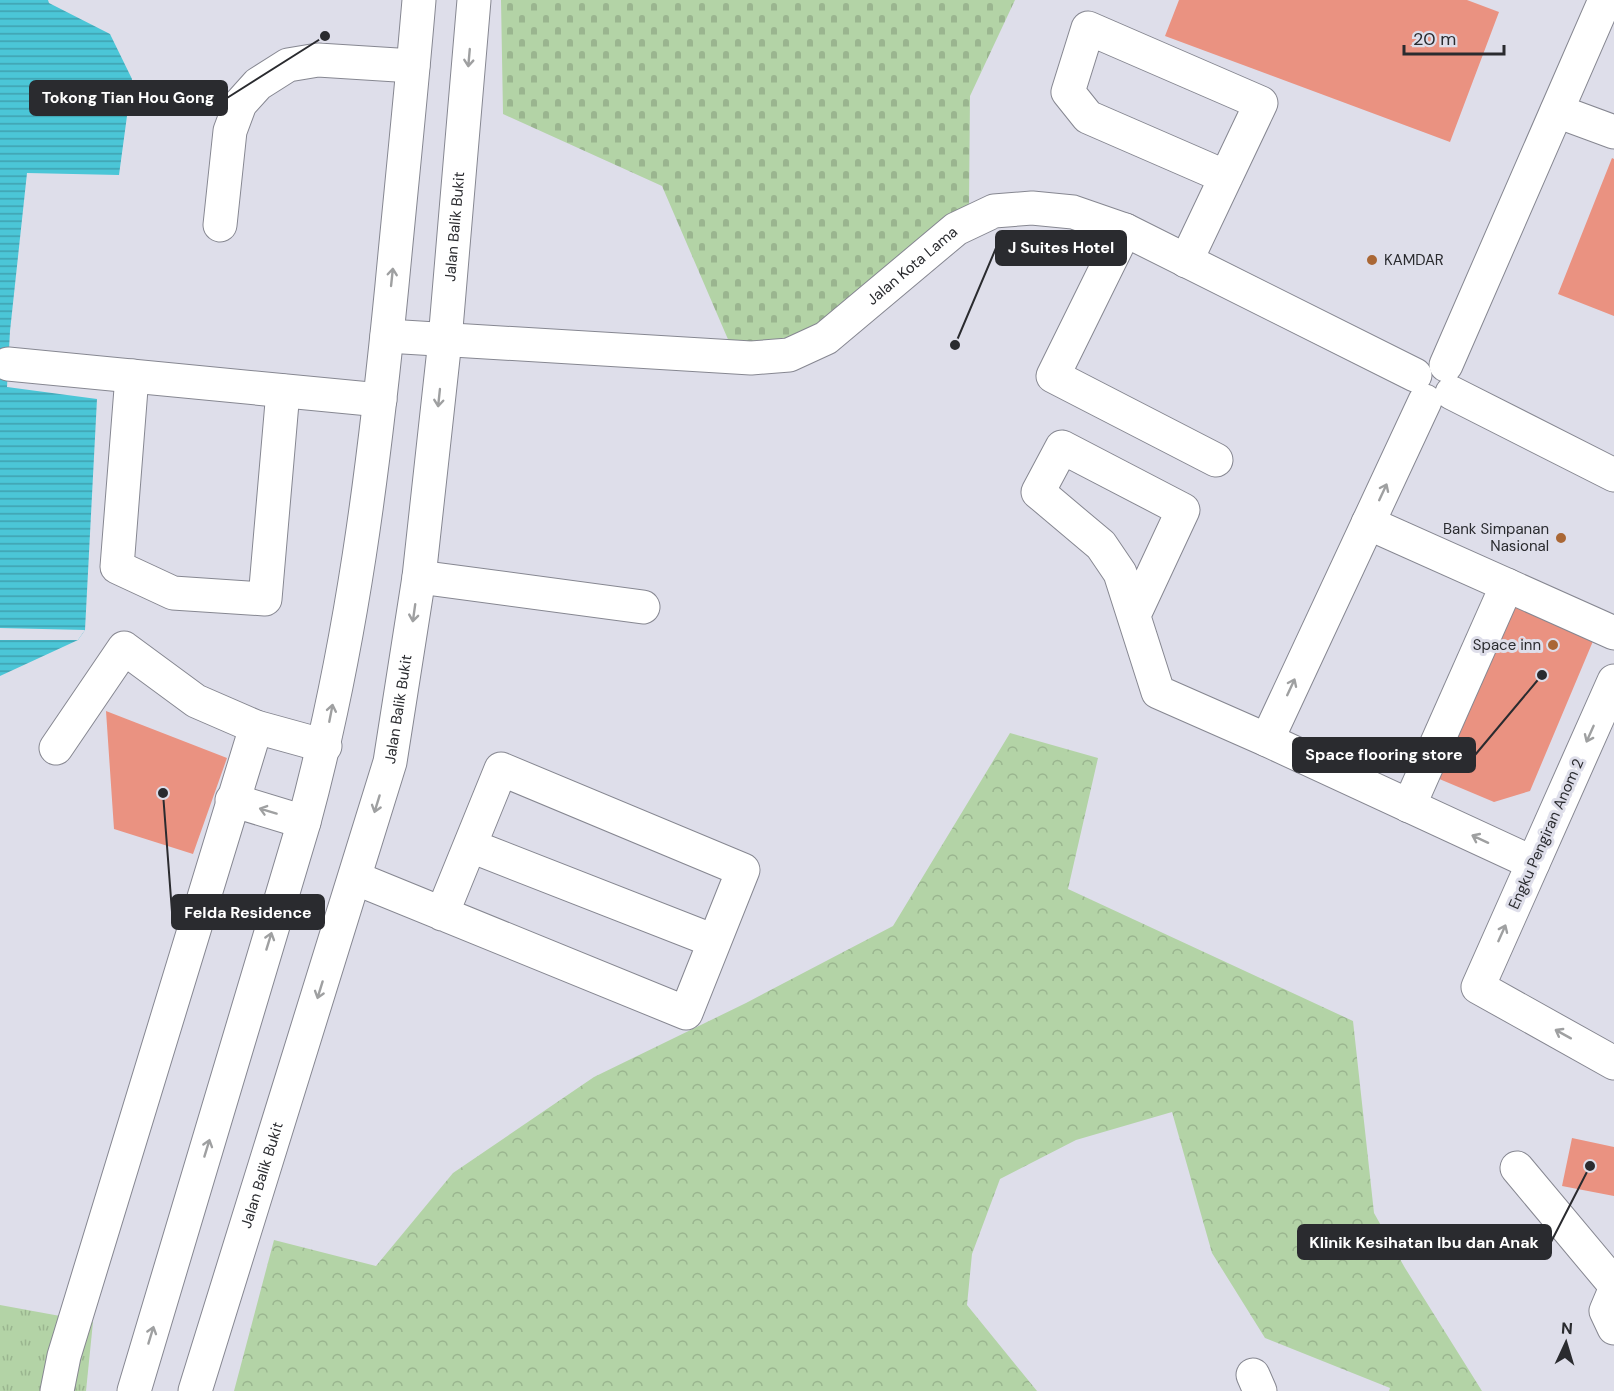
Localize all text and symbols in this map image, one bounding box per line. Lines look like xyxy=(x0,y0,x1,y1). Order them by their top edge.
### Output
scale bar xyxy=(1404,18,1504,56)
text: 20 m xyxy=(1413,27,1456,51)
one-way arrow xyxy=(463,48,474,68)
callout: Tokong Tian Hou Gong xyxy=(30,81,227,115)
text: Tokong Tian Hou Gong xyxy=(42,87,214,108)
street label: Jalan Balik Bukit xyxy=(440,171,469,282)
street label: Jalan Kota Lama xyxy=(863,222,962,309)
callout: J Suites Hotel xyxy=(996,231,1126,265)
text: J Suites Hotel xyxy=(1008,237,1114,258)
place label: KAMDAR xyxy=(1384,250,1444,270)
marker: KAMDAR xyxy=(1365,253,1379,267)
one-way arrow xyxy=(387,268,398,288)
one-way arrow xyxy=(433,387,444,407)
one-way arrow xyxy=(1377,483,1389,501)
place label: Bank Simpanan Nasional xyxy=(1443,519,1549,556)
marker: Bank Simpanan Nasional xyxy=(1554,531,1568,545)
one-way arrow xyxy=(409,602,420,622)
place label: Space inn xyxy=(1473,635,1541,655)
marker: Space inn xyxy=(1546,638,1560,652)
street label: Jalan Balik Bukit xyxy=(380,653,417,765)
one-way arrow xyxy=(1286,679,1298,697)
one-way arrow xyxy=(326,703,338,722)
one-way arrow xyxy=(1584,725,1596,743)
callout: Space flooring store xyxy=(1293,738,1475,772)
text: Space flooring store xyxy=(1305,744,1463,765)
street label: Engku Pengiran Anom 2 xyxy=(1504,756,1588,912)
one-way arrow xyxy=(371,794,382,813)
one-way arrow xyxy=(259,805,278,816)
one-way arrow xyxy=(1471,833,1489,844)
callout: Felda Residence xyxy=(172,895,324,929)
text: Felda Residence xyxy=(184,902,312,923)
one-way arrow xyxy=(1497,925,1508,943)
one-way arrow xyxy=(264,932,275,951)
one-way arrow xyxy=(314,980,325,999)
one-way arrow xyxy=(1555,1028,1572,1040)
street label: Jalan Balik Bukit xyxy=(236,1119,288,1231)
one-way arrow xyxy=(202,1139,213,1158)
callout: Klinik Kesihatan Ibu dan Anak xyxy=(1298,1225,1551,1259)
text: Klinik Kesihatan Ibu dan Anak xyxy=(1309,1232,1540,1253)
north arrow xyxy=(1536,1313,1596,1373)
text: N xyxy=(1560,1318,1574,1339)
one-way arrow xyxy=(146,1326,157,1345)

